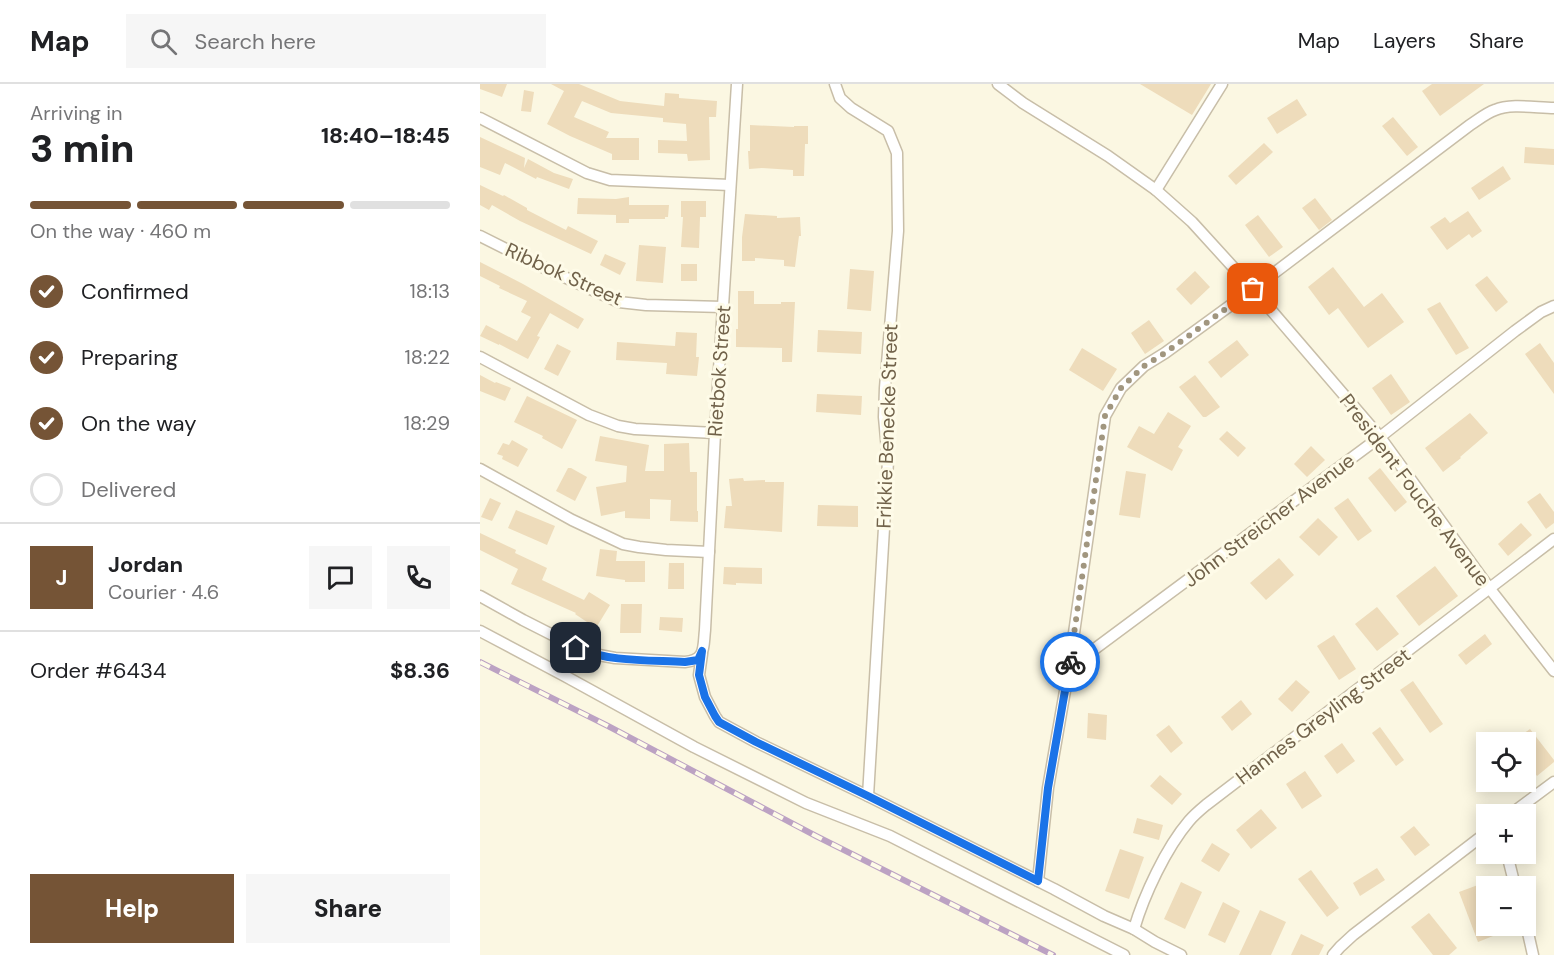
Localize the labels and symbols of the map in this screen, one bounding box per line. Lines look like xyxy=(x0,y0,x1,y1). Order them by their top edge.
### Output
street label: Ribbok Street xyxy=(501,237,627,311)
pin xyxy=(1227,263,1278,314)
street label: Rietbok Street xyxy=(701,304,737,438)
street label: Frikkie Benecke Street xyxy=(870,323,904,529)
street label: President Fouche Avenue xyxy=(1334,389,1496,591)
street label: John Streicher Avenue xyxy=(1178,447,1360,593)
pin xyxy=(550,622,601,673)
courier xyxy=(1040,632,1100,692)
street label: Hannes Greyling Street xyxy=(1230,642,1416,790)

